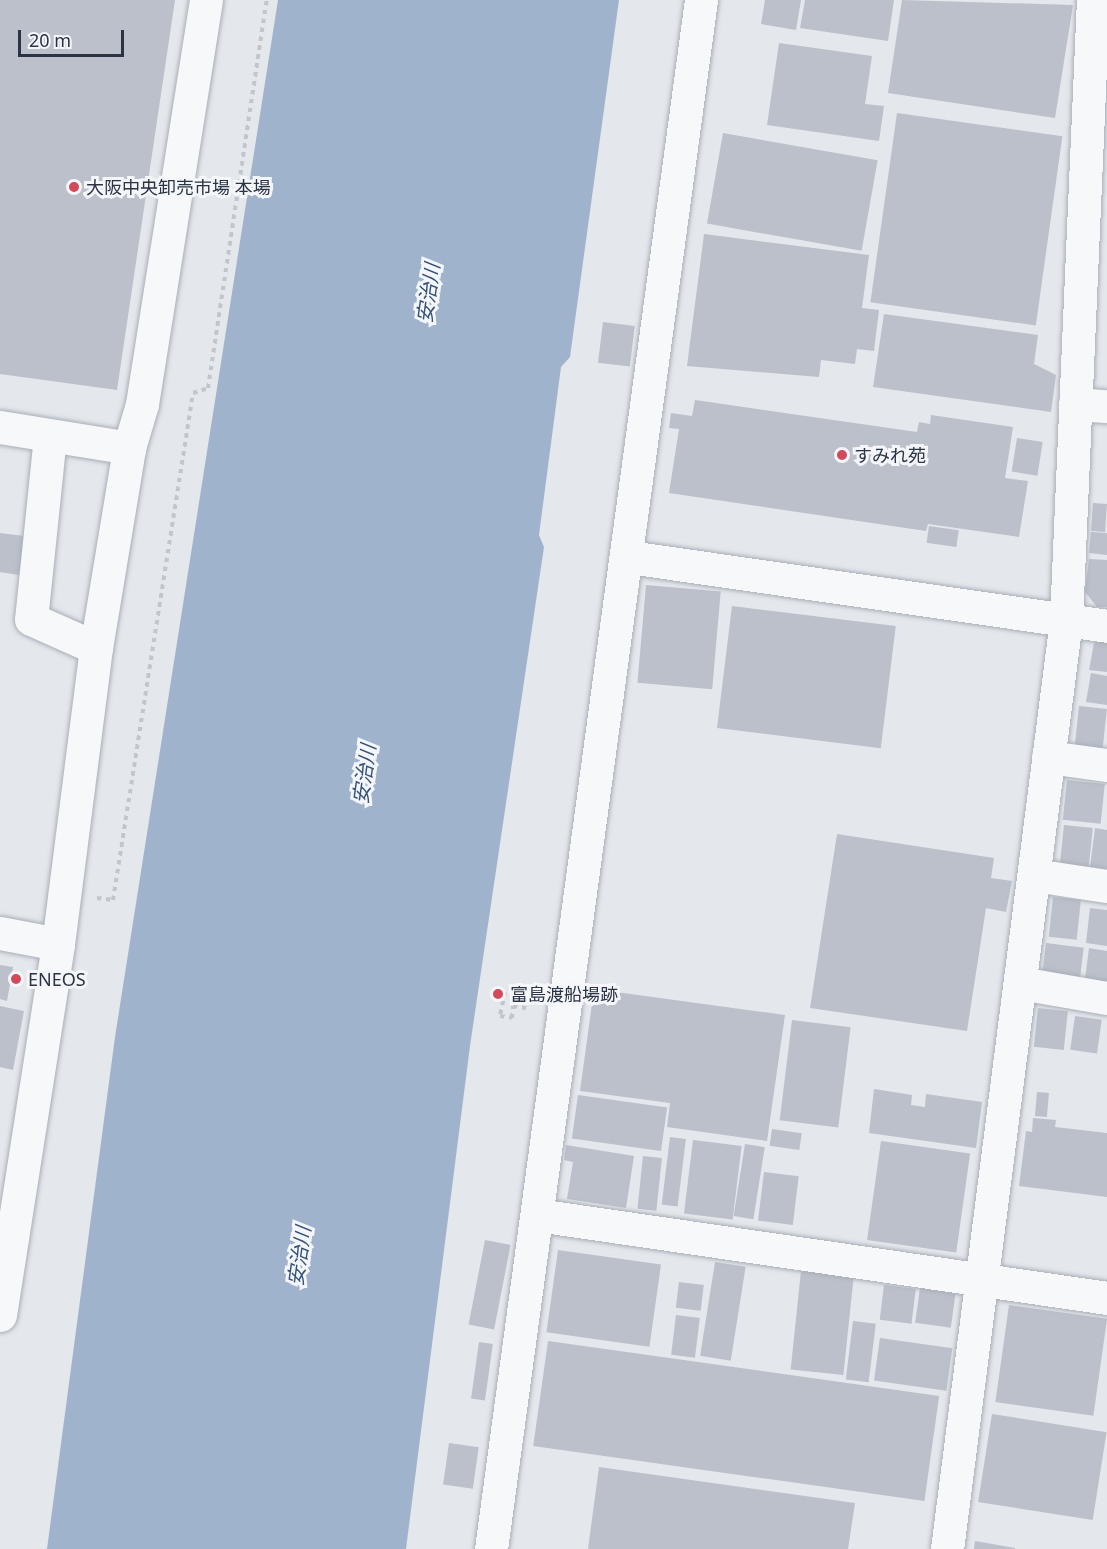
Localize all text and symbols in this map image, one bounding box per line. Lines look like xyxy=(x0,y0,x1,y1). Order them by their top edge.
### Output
scale bar xyxy=(21,18,128,56)
text: 20 m xyxy=(29,28,71,52)
place label: 大阪中央卸売市場 本場 xyxy=(86,176,271,198)
marker: 大阪中央卸売市場 本場 xyxy=(67,180,81,194)
water label: 安治川 xyxy=(412,262,444,324)
place label: すみれ苑 xyxy=(854,444,926,466)
marker: すみれ苑 xyxy=(835,448,849,462)
water label: 安治川 xyxy=(348,743,380,805)
place label: ENEOS xyxy=(28,968,86,990)
marker: ENEOS xyxy=(9,972,23,986)
place label: 富島渡船場跡 xyxy=(510,983,618,1005)
marker: 富島渡船場跡 xyxy=(491,987,505,1001)
water label: 安治川 xyxy=(283,1225,315,1287)

